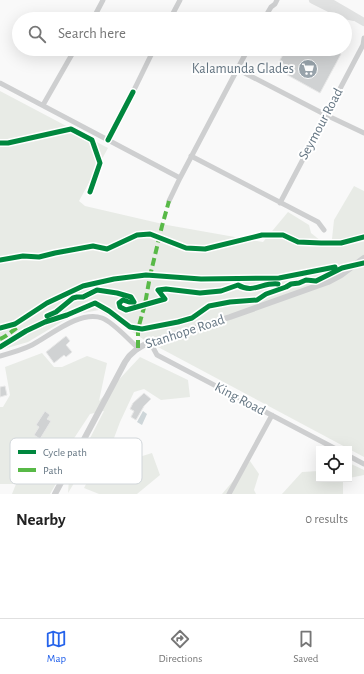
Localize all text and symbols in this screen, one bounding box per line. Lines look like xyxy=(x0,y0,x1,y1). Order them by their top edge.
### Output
search box xyxy=(12,12,352,56)
icon: search xyxy=(26,23,48,45)
text: Search here xyxy=(58,26,126,41)
supermarket icon: Kalamunda Glades xyxy=(297,58,319,80)
place label: Kalamunda Glades xyxy=(192,62,294,76)
street label: Seymour Road xyxy=(296,86,346,162)
street label: Stanhope Road xyxy=(144,313,226,351)
street label: King Road xyxy=(212,380,268,418)
legend xyxy=(10,438,142,484)
map controls xyxy=(316,446,352,482)
button: locate xyxy=(316,446,352,482)
text: Cycle path xyxy=(43,447,87,458)
text: Path xyxy=(43,465,63,476)
text: Nearby xyxy=(16,511,66,528)
text: 0 results xyxy=(305,513,348,526)
tab: Map xyxy=(45,628,67,665)
tab: Directions xyxy=(158,628,202,665)
tab: Saved xyxy=(293,628,318,665)

